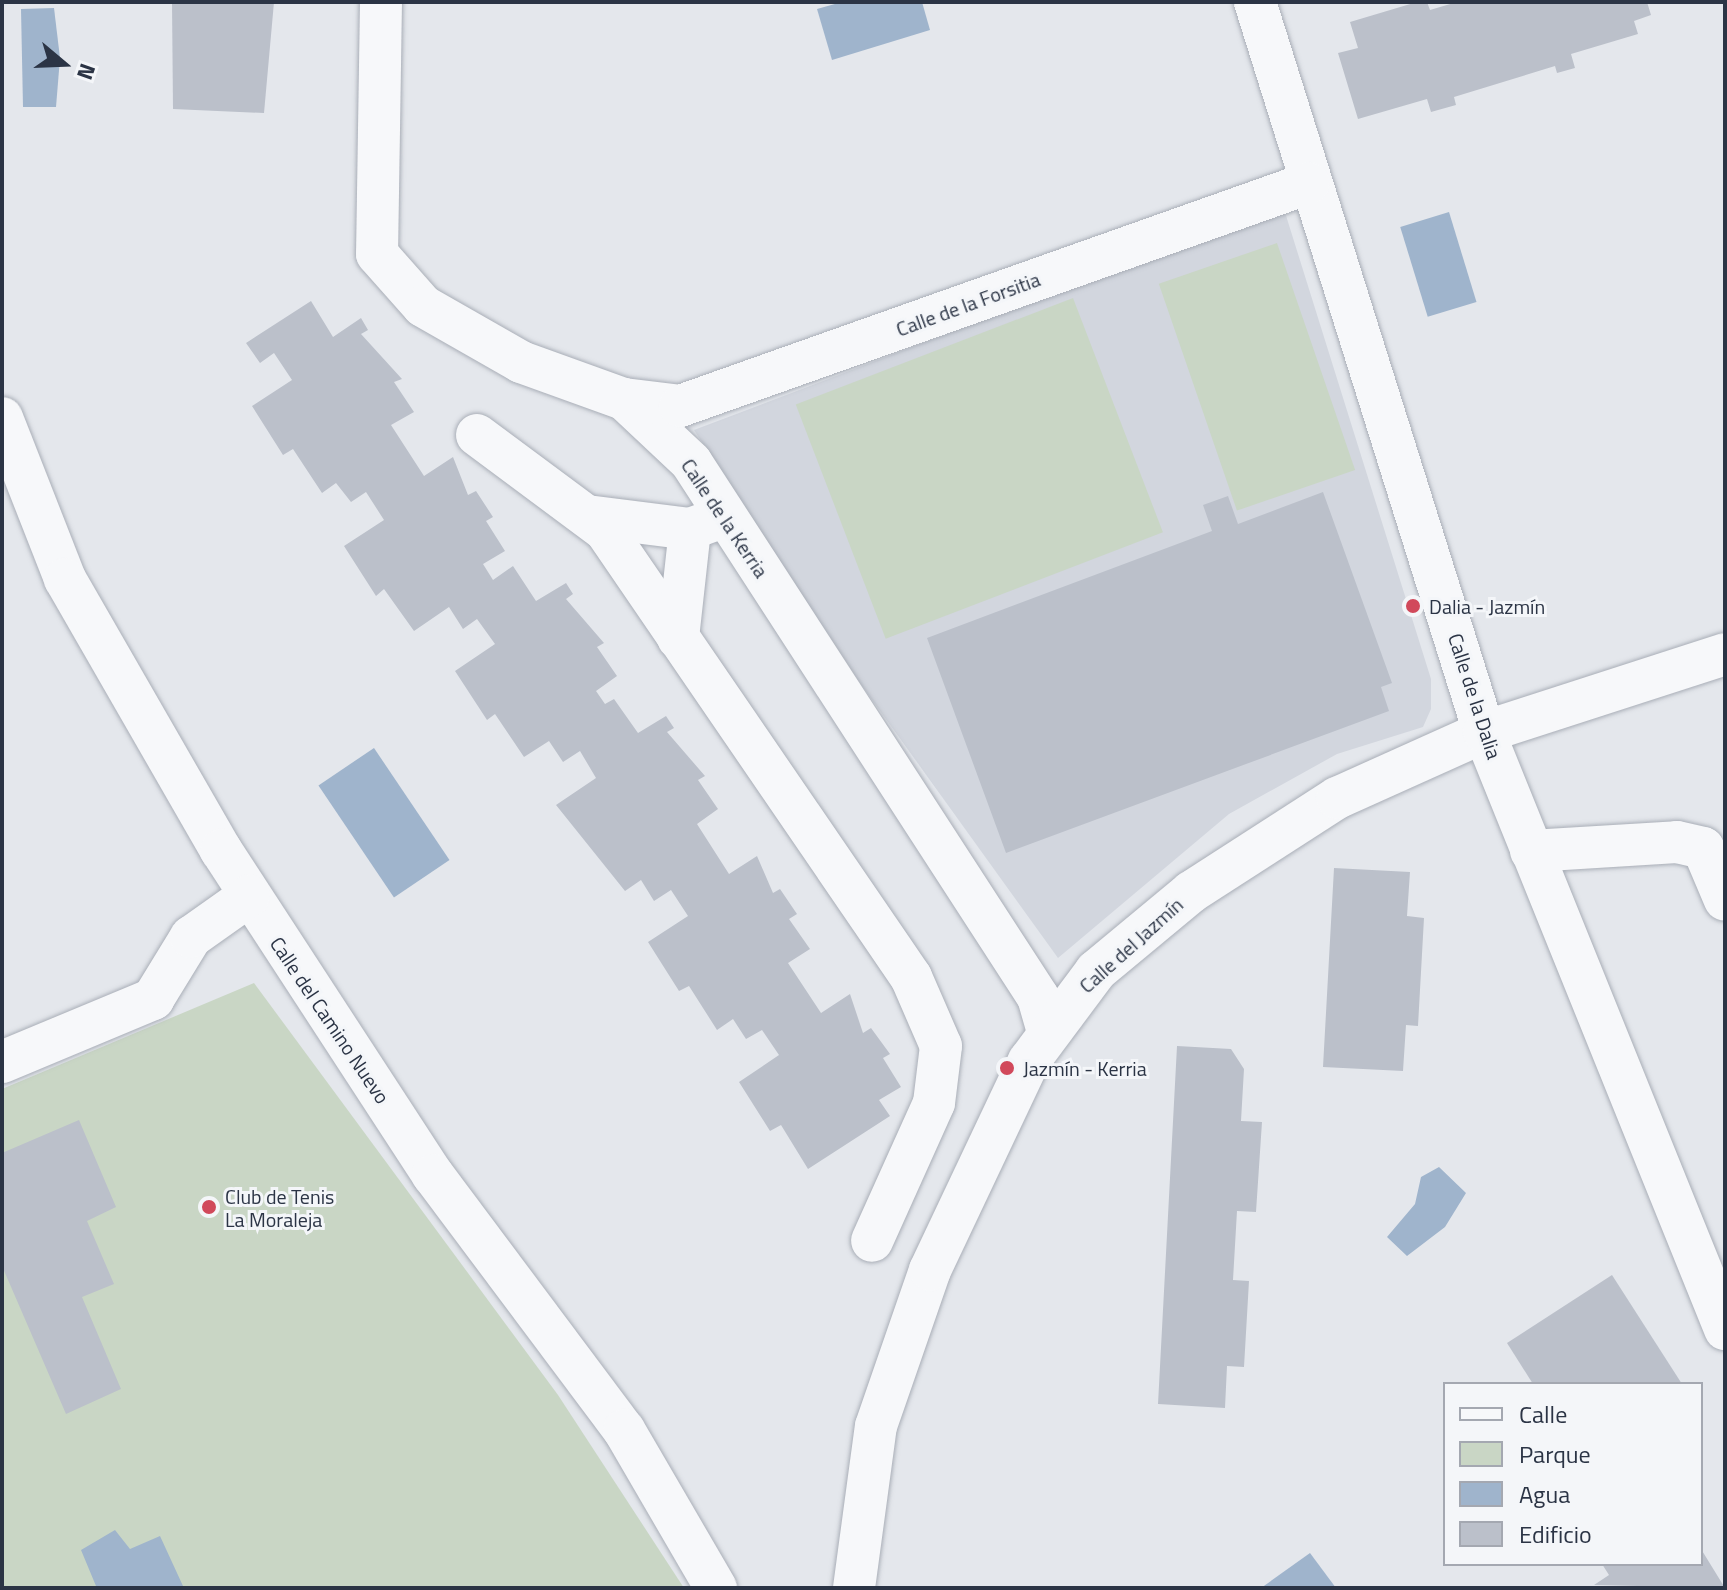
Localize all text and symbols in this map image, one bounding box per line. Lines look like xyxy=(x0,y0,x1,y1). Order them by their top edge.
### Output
north arrow xyxy=(24,24,104,104)
text: N xyxy=(68,59,105,85)
street label: Calle de la Forsitia xyxy=(893,267,1043,341)
street label: Calle de la Kerria xyxy=(676,454,774,582)
place label: Dalia - Jazmín xyxy=(1429,594,1545,618)
marker: Dalia - Jazmín xyxy=(1404,597,1422,615)
street label: Calle de la Dalia xyxy=(1443,630,1507,762)
street label: Calle del Jazmín xyxy=(1074,892,1188,998)
street label: Calle del Camino Nuevo xyxy=(265,932,395,1108)
place label: Jazmín - Kerria xyxy=(1023,1056,1147,1080)
marker: Jazmín - Kerria xyxy=(998,1059,1016,1077)
place label: Club de Tenis La Moraleja xyxy=(225,1184,334,1231)
marker: Club de Tenis La Moraleja xyxy=(200,1198,218,1216)
legend xyxy=(1443,1382,1703,1566)
text: Calle xyxy=(1519,1396,1567,1432)
text: Parque xyxy=(1519,1436,1591,1472)
text: Agua xyxy=(1519,1476,1570,1512)
text: Edificio xyxy=(1519,1516,1592,1552)

